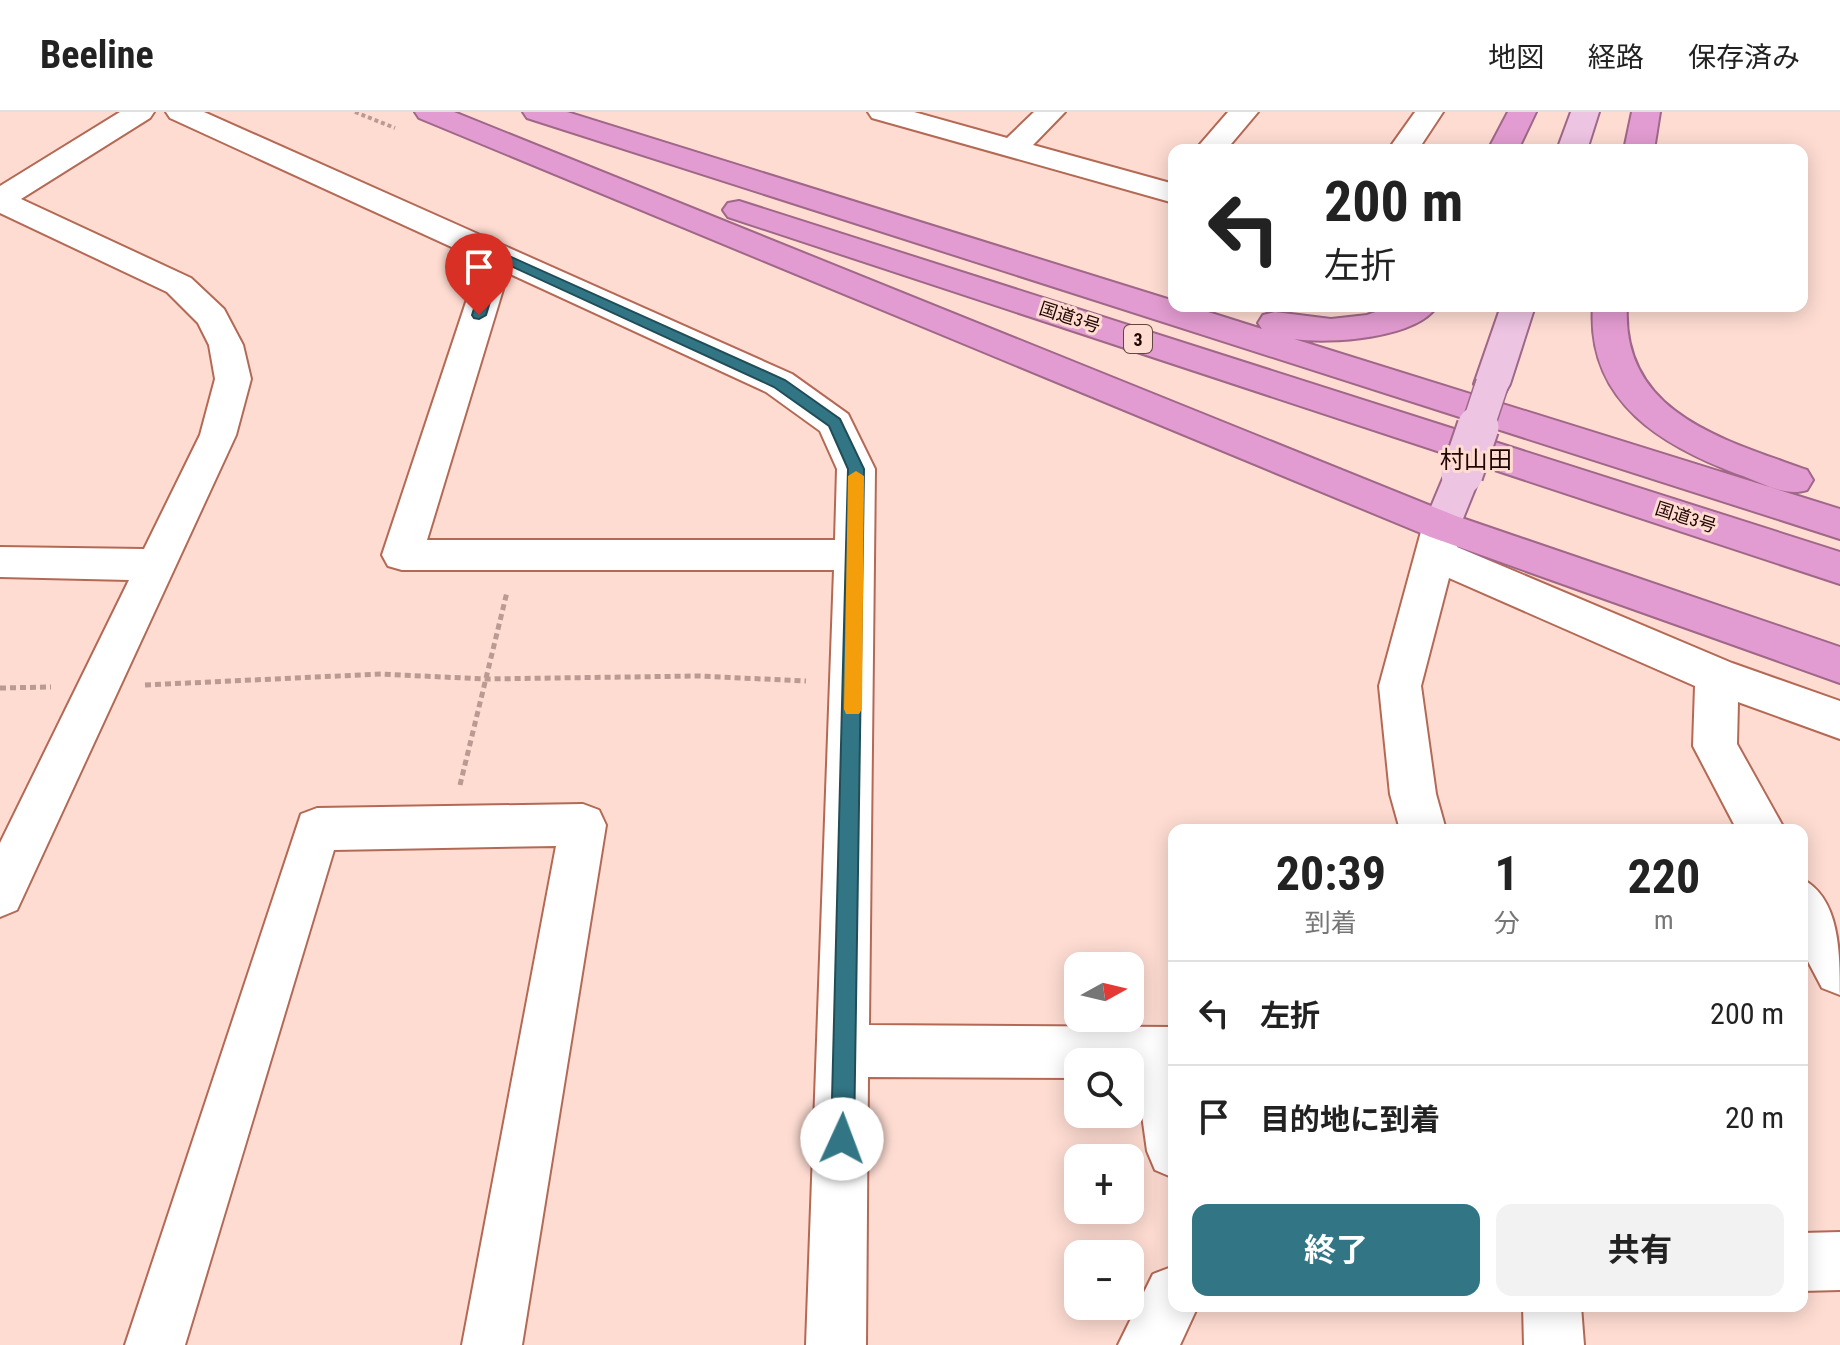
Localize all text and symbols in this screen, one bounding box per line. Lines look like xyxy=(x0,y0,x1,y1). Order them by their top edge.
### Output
text: Beeline xyxy=(40,33,154,77)
text: 地図 xyxy=(1488,41,1544,74)
text: 経路 xyxy=(1588,41,1644,74)
text: 保存済み xyxy=(1688,41,1800,74)
text: 200 m xyxy=(1324,169,1463,235)
icon: left xyxy=(1192,176,1296,280)
pin xyxy=(445,233,513,315)
icon: arrive xyxy=(457,245,501,289)
text: 左折 xyxy=(1324,245,1396,287)
street label: 国道3号 xyxy=(1037,297,1103,337)
road number: 3 xyxy=(1124,325,1152,353)
district label: 村山田 xyxy=(1440,446,1512,474)
street label: 国道3号 xyxy=(1653,497,1719,537)
text: 20:39 xyxy=(1276,845,1386,902)
text: 1 xyxy=(1495,845,1519,902)
text: 220 xyxy=(1627,848,1700,905)
text: m xyxy=(1654,905,1674,935)
text: 到着 xyxy=(1305,908,1357,938)
text: 分 xyxy=(1494,908,1520,938)
north arrow xyxy=(1064,952,1144,1032)
map controls xyxy=(1064,952,1144,1320)
icon: left xyxy=(1192,991,1236,1035)
text: 200 m xyxy=(1710,996,1784,1031)
text: 左折 xyxy=(1260,998,1320,1033)
button: search xyxy=(1064,1048,1144,1128)
icon: arrive xyxy=(1192,1095,1236,1139)
position arrow xyxy=(800,1097,884,1181)
text: 20 m xyxy=(1725,1100,1784,1135)
text: 目的地に到着 xyxy=(1260,1102,1440,1137)
button: + xyxy=(1064,1144,1144,1224)
button: 終了 xyxy=(1192,1204,1480,1296)
button: 共有 xyxy=(1496,1204,1784,1296)
button: − xyxy=(1064,1240,1144,1320)

